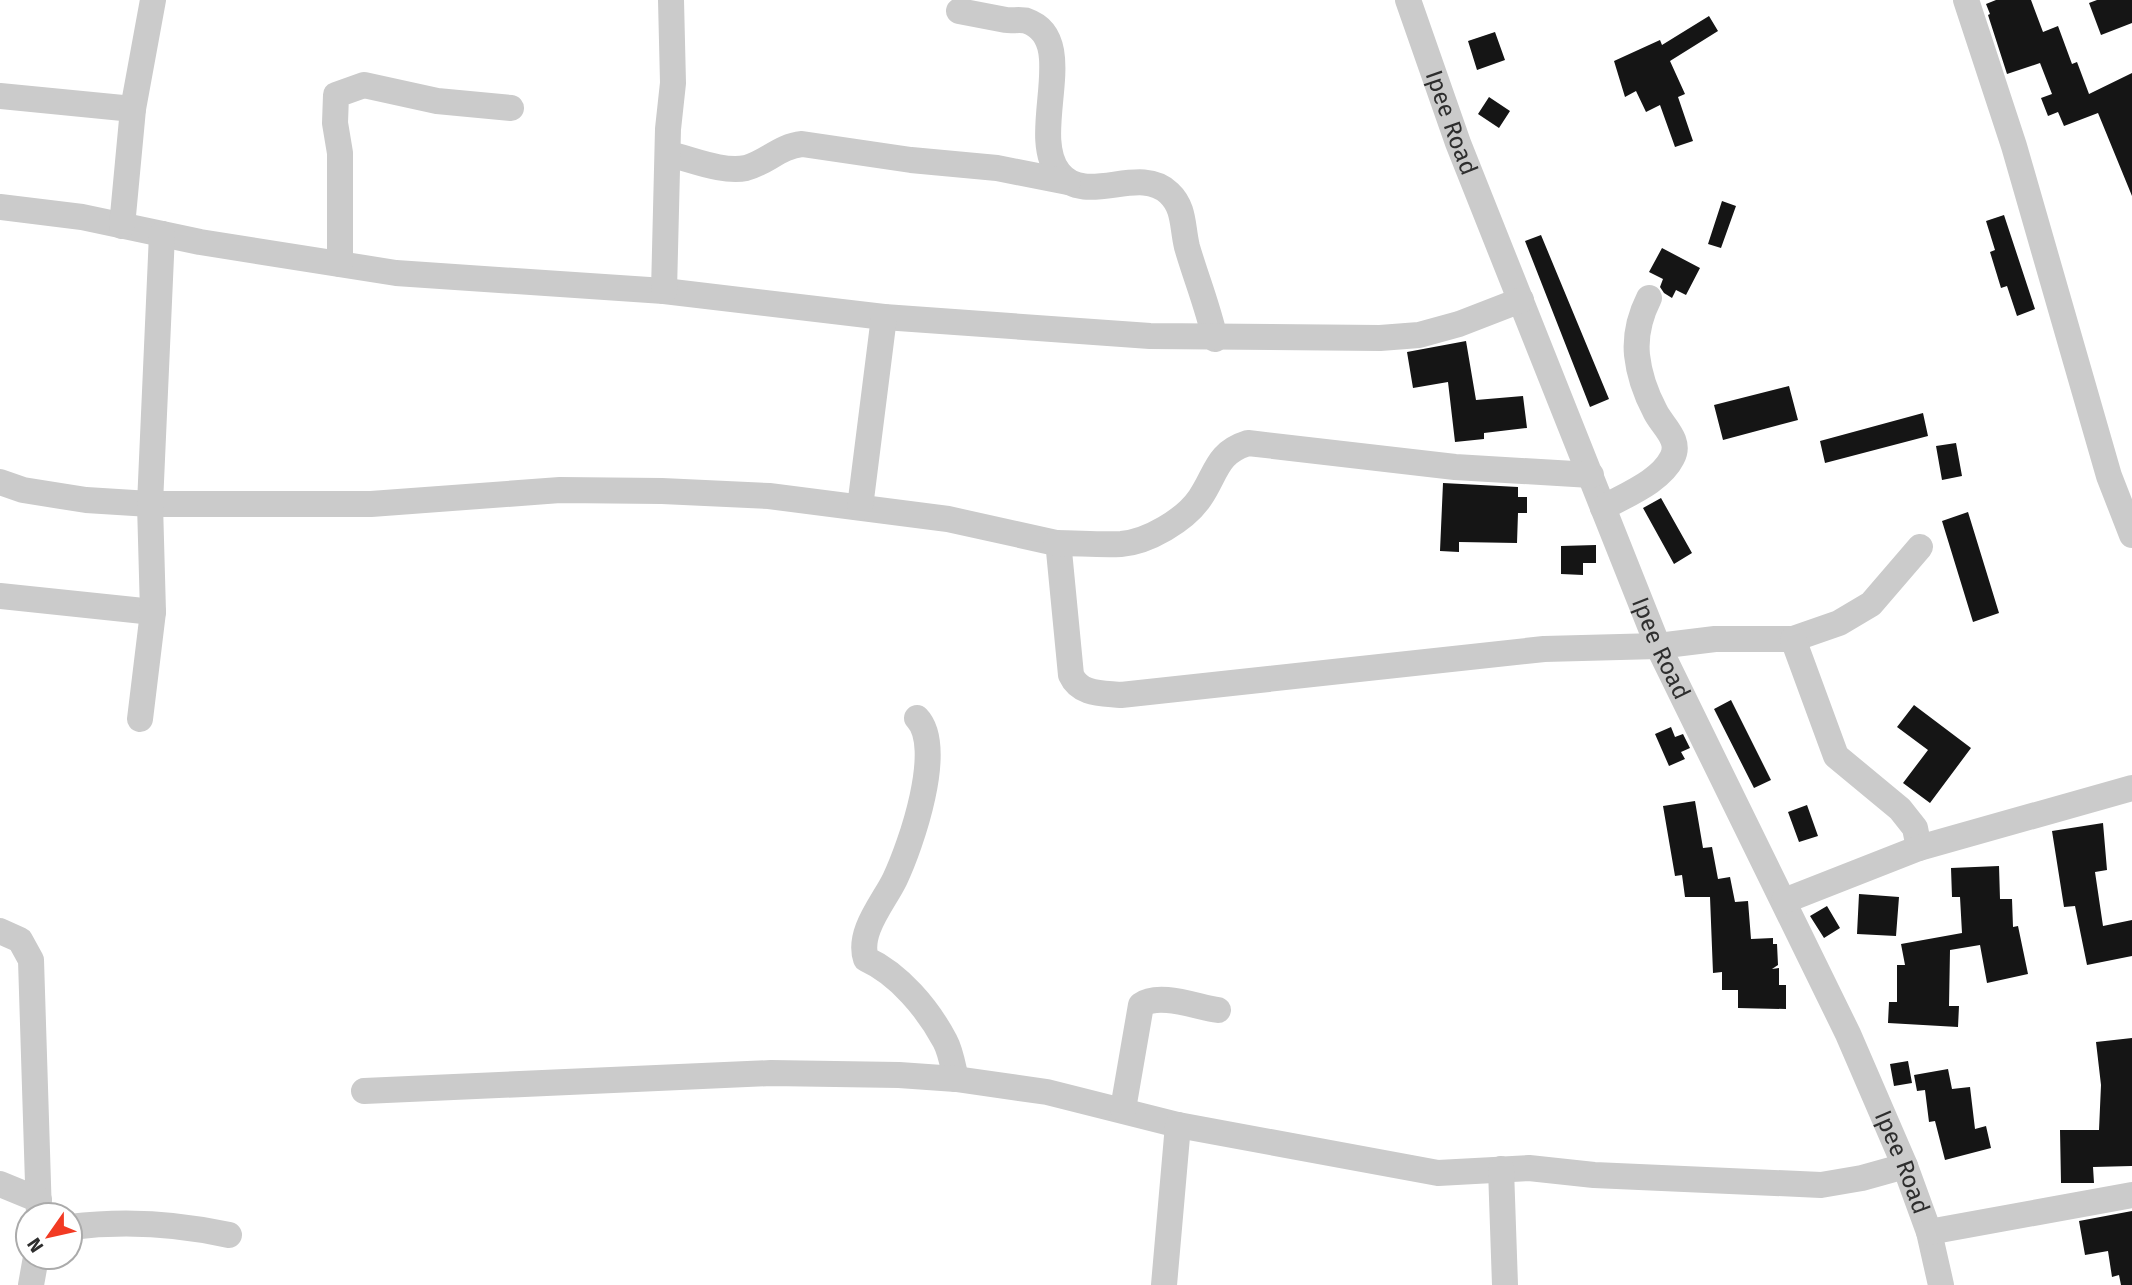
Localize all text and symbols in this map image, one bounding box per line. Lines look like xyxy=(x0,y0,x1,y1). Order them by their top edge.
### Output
street label: Ipee Road xyxy=(1420,67,1483,179)
street label: Ipee Road xyxy=(1626,593,1696,704)
street label: Ipee Road xyxy=(1869,1106,1935,1218)
north arrow xyxy=(14,1201,84,1271)
text: N xyxy=(22,1234,48,1257)

